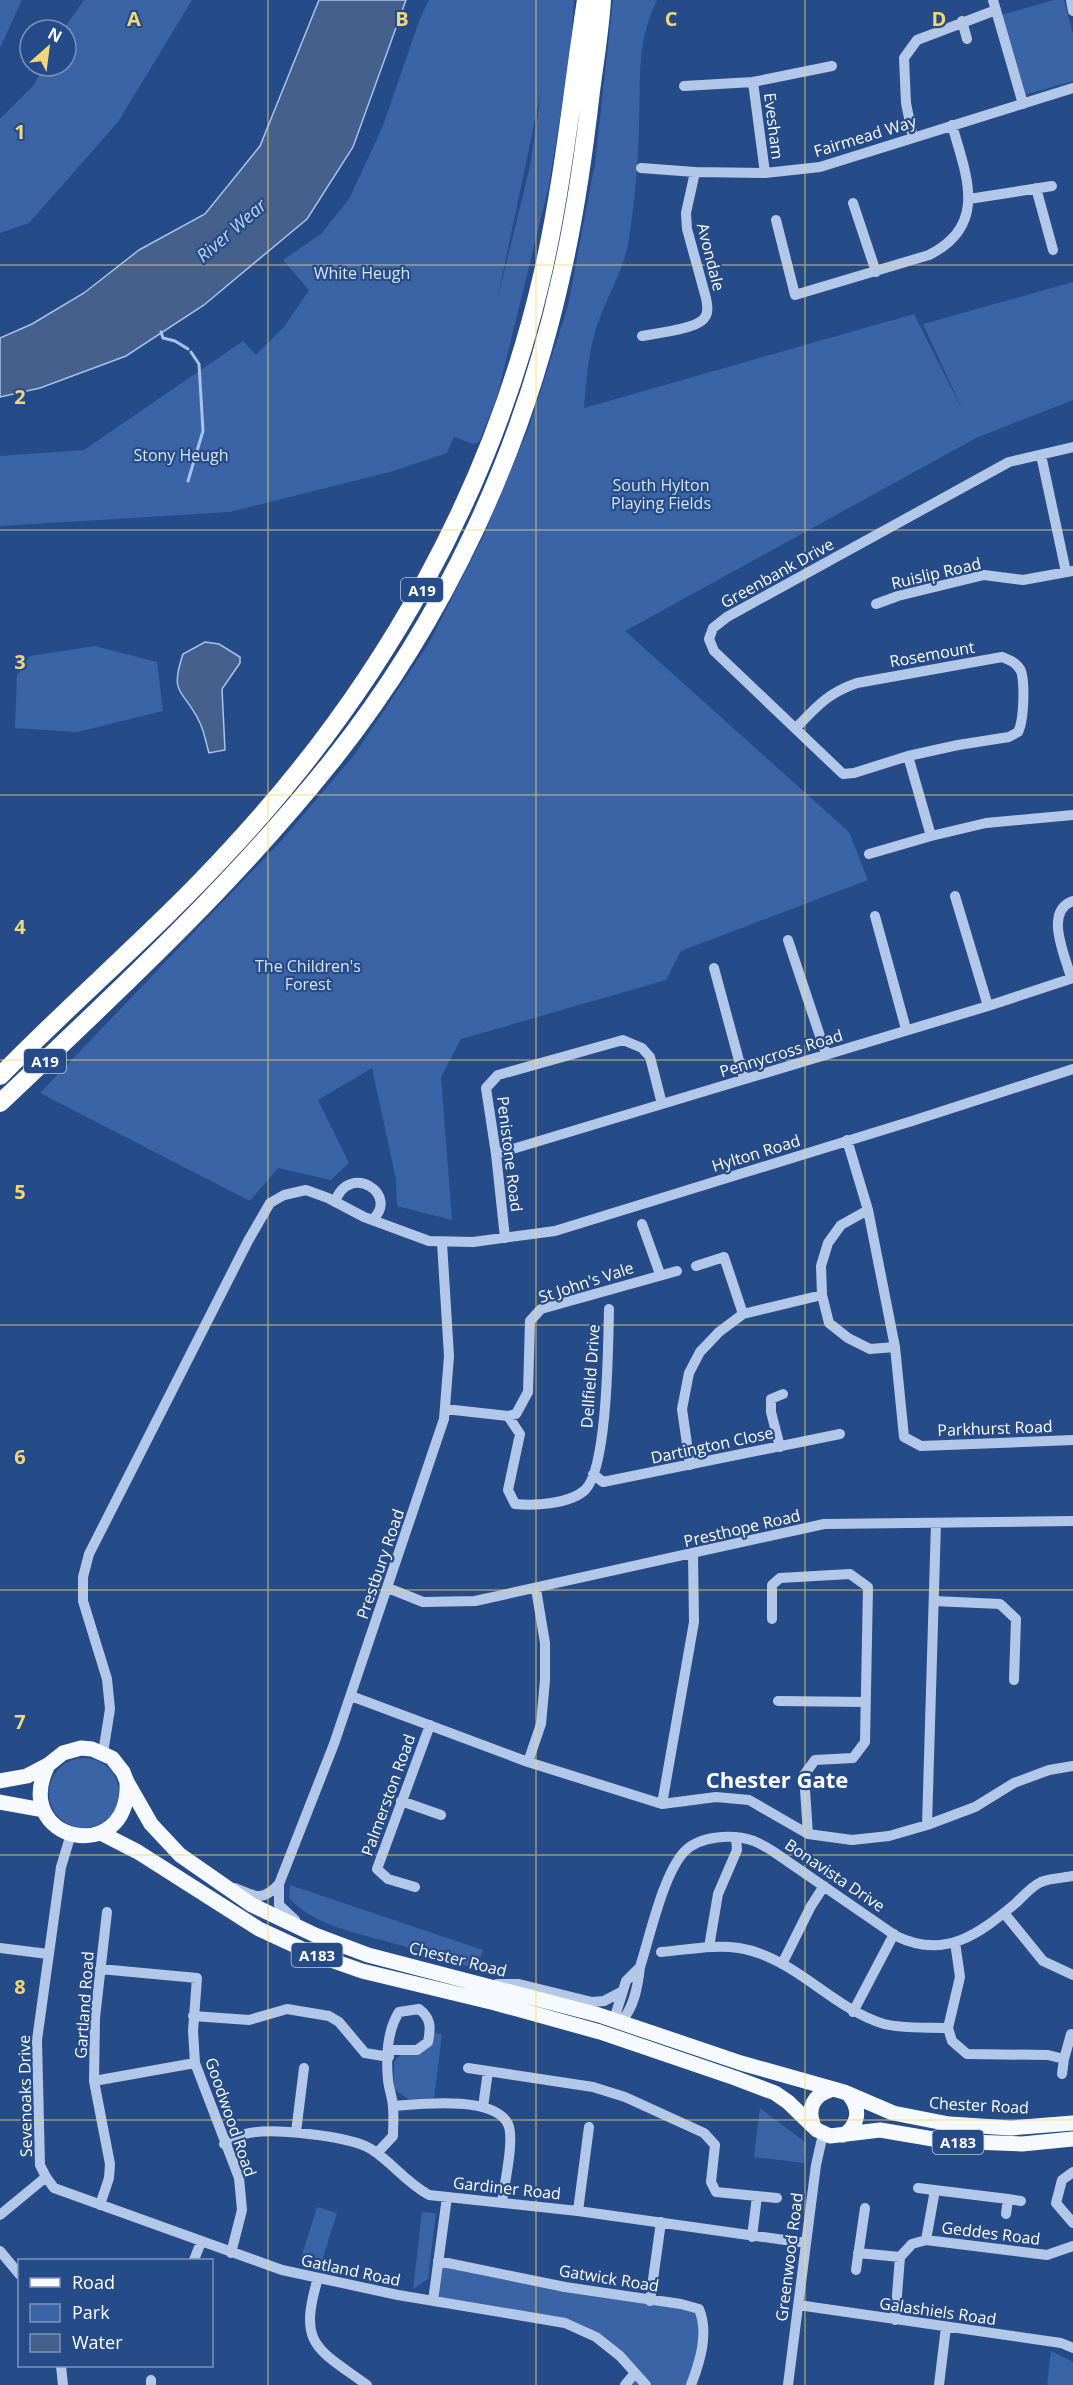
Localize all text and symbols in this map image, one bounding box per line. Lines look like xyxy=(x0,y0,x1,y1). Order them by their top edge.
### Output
text: A xyxy=(127,5,141,32)
text: B xyxy=(395,5,409,32)
text: C xyxy=(665,5,678,32)
text: D xyxy=(932,5,946,32)
north arrow xyxy=(18,18,78,78)
text: N xyxy=(44,22,66,48)
street label: Evesham xyxy=(759,91,789,161)
street label: Fairmead Way xyxy=(811,110,920,162)
text: 1 xyxy=(14,118,26,145)
water label: River Wear xyxy=(191,192,272,267)
street label: Avondale xyxy=(692,221,730,293)
park label: White Heugh xyxy=(314,262,410,284)
text: 2 xyxy=(14,383,26,410)
park label: Stony Heugh xyxy=(133,444,229,466)
park label: South Hylton Playing Fields xyxy=(611,474,711,514)
street label: Greenbank Drive xyxy=(716,533,838,613)
street label: Ruislip Road xyxy=(889,552,983,594)
road number: A19 xyxy=(401,578,443,602)
street label: Rosemount xyxy=(888,636,976,672)
text: 3 xyxy=(14,648,26,675)
text: 4 xyxy=(14,913,26,940)
park label: The Children's Forest xyxy=(255,955,361,995)
street label: Pennycross Road xyxy=(717,1024,845,1082)
road number: A19 xyxy=(24,1049,66,1073)
street label: Penistone Road xyxy=(492,1095,528,1213)
street label: Hylton Road xyxy=(709,1129,803,1177)
text: 5 xyxy=(14,1178,26,1205)
street label: St John's Vale xyxy=(536,1256,636,1308)
street label: Dellfield Drive xyxy=(575,1323,605,1429)
street label: Parkhurst Road xyxy=(937,1415,1053,1441)
street label: Dartington Close xyxy=(649,1421,775,1469)
text: 6 xyxy=(14,1443,26,1470)
street label: Presthope Road xyxy=(682,1504,802,1552)
street label: Prestbury Road xyxy=(351,1506,409,1622)
text: 7 xyxy=(14,1708,26,1735)
street label: Palmerston Road xyxy=(356,1731,420,1859)
district label: Chester Gate xyxy=(706,1764,848,1794)
street label: Bonavista Drive xyxy=(781,1833,889,1917)
street label: Chester Road xyxy=(407,1936,509,1982)
road number: A183 xyxy=(292,1943,342,1967)
street label: Gartland Road xyxy=(69,1951,99,2059)
text: 8 xyxy=(14,1973,26,2000)
street label: Sevenoaks Drive xyxy=(13,2035,37,2157)
street label: Goodwood Road xyxy=(200,2055,262,2179)
street label: Chester Road xyxy=(928,2091,1030,2119)
road number: A183 xyxy=(932,2130,984,2154)
street label: Gardiner Road xyxy=(452,2171,562,2205)
street label: Greenwood Road xyxy=(770,2191,808,2323)
street label: Geddes Road xyxy=(940,2216,1042,2250)
street label: Gatland Road xyxy=(299,2249,403,2291)
legend xyxy=(18,2259,213,2367)
street label: Gatwick Road xyxy=(557,2259,661,2297)
text: Road xyxy=(72,2270,115,2294)
street label: Galashiels Road xyxy=(878,2292,998,2330)
text: Park xyxy=(72,2300,110,2324)
text: Water xyxy=(72,2330,123,2354)

